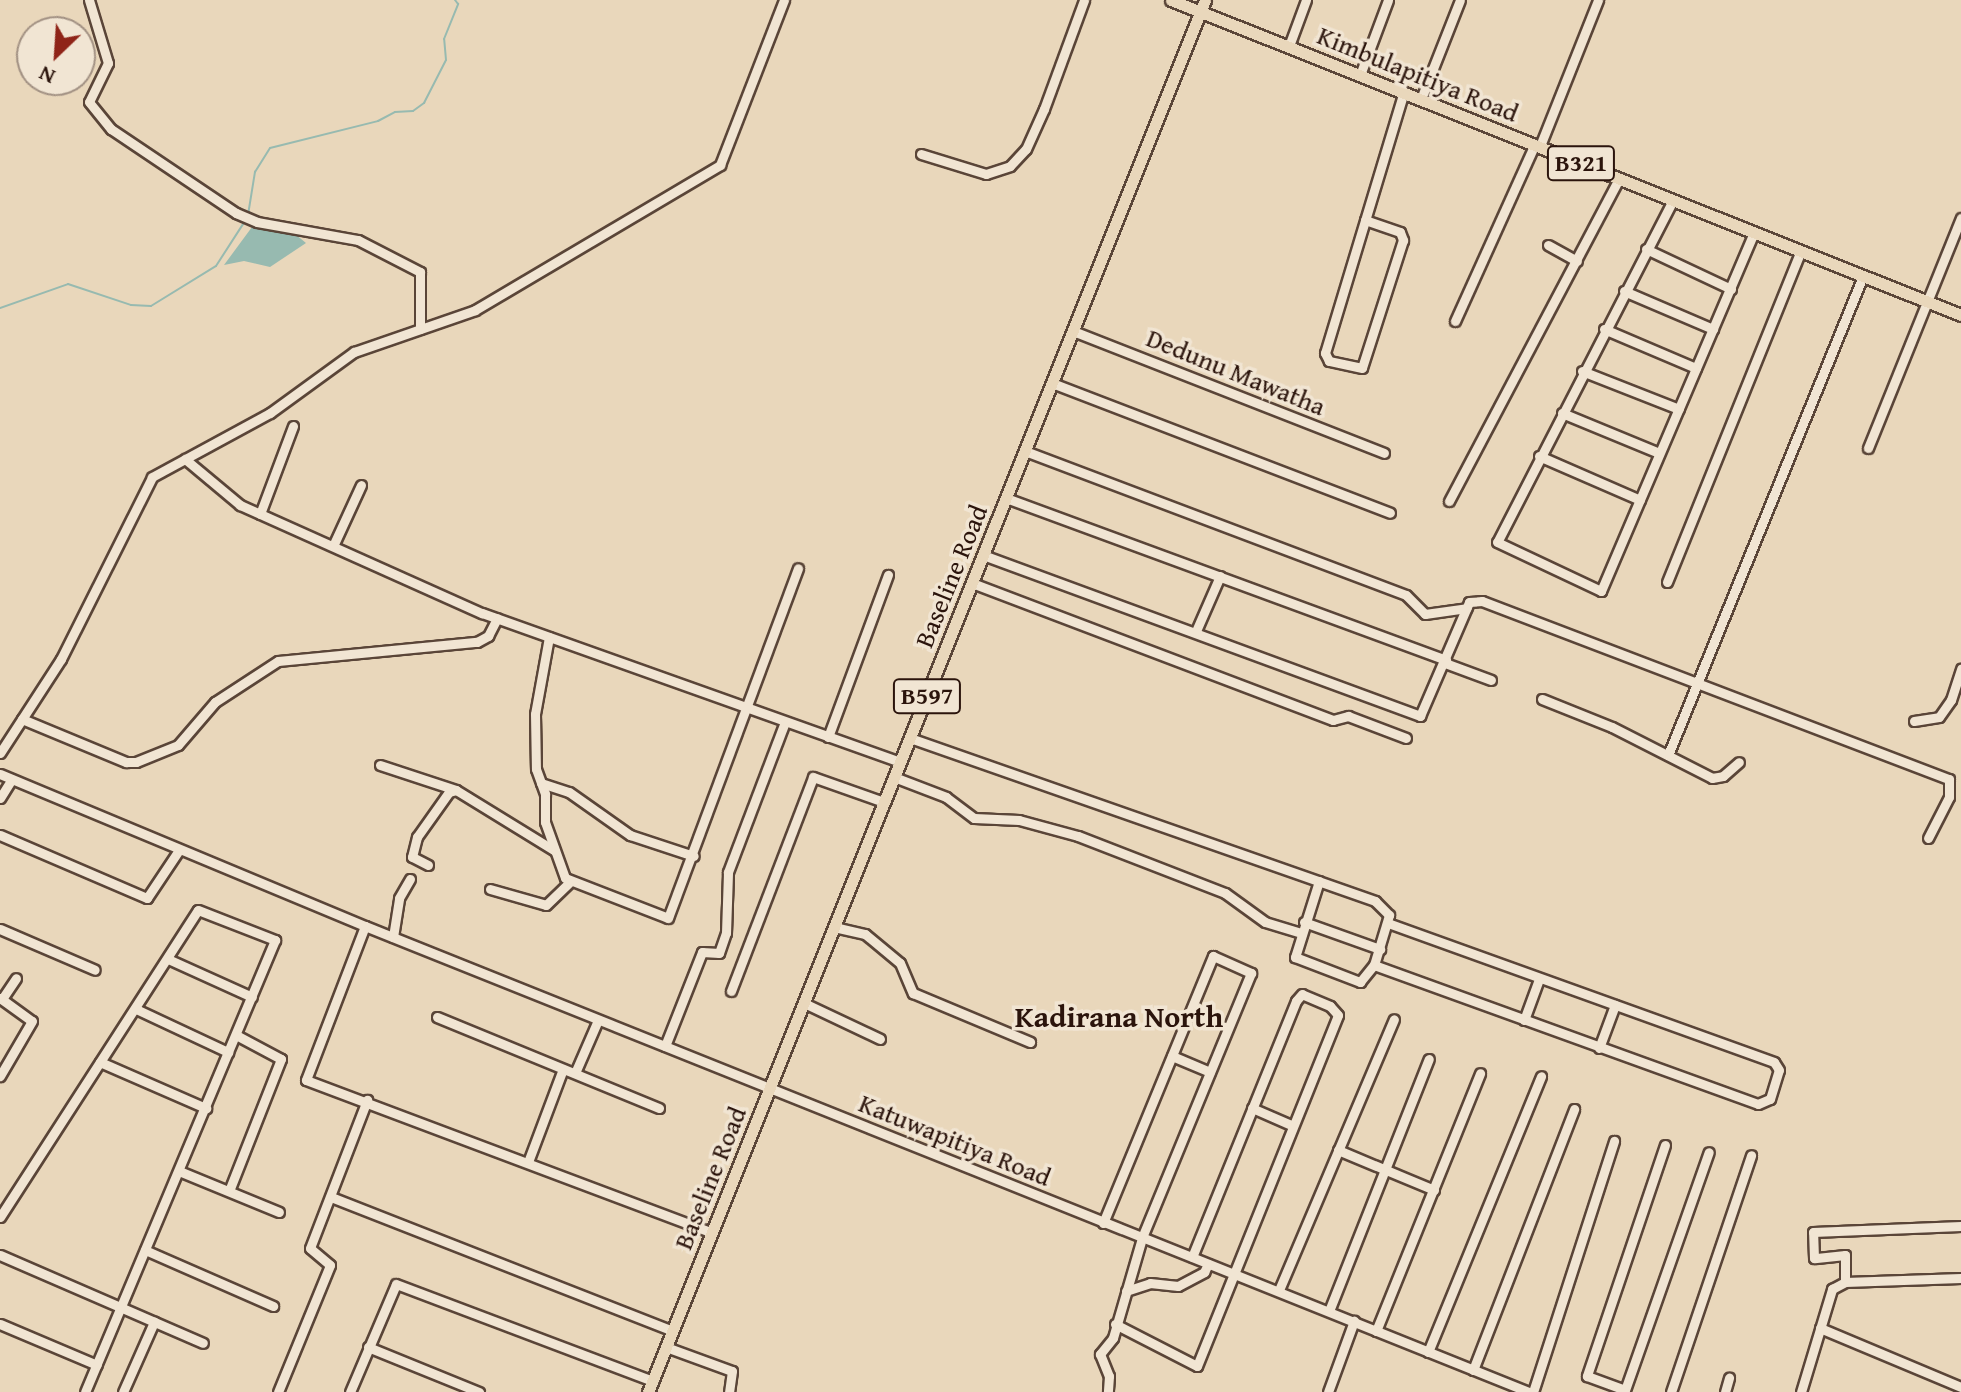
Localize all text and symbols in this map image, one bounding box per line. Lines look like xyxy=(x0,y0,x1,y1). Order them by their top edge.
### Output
north arrow xyxy=(16,16,96,96)
street label: Kimbulapitiya Road xyxy=(1313,19,1523,129)
text: N xyxy=(33,58,60,94)
road number: B321 xyxy=(1545,143,1617,183)
street label: Dedunu Mawatha xyxy=(1142,322,1330,422)
street label: Baseline Road xyxy=(908,500,994,652)
road number: B597 xyxy=(891,676,963,716)
district label: Kadirana North xyxy=(1015,998,1223,1034)
street label: Katuwapitiya Road xyxy=(855,1087,1055,1193)
street label: Baseline Road xyxy=(667,1102,753,1254)

